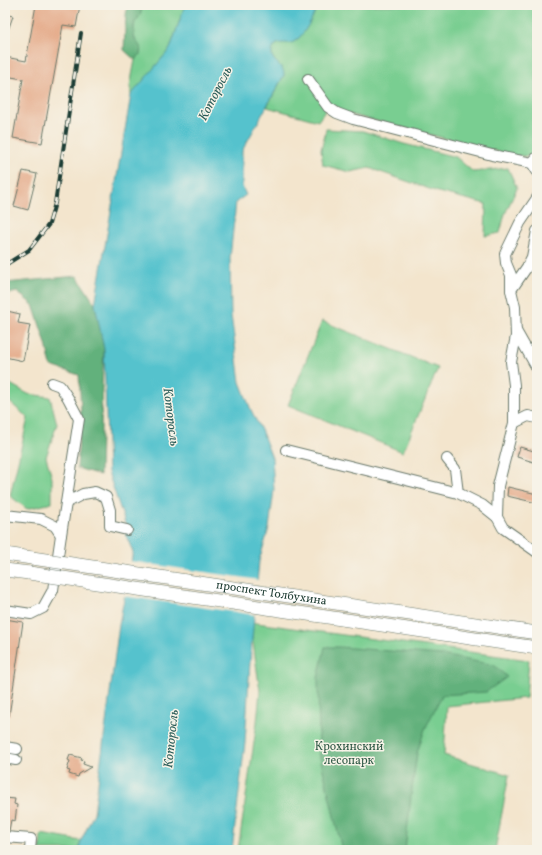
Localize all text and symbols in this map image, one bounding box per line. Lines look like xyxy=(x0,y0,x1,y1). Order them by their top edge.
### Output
water label: Которосль xyxy=(195,63,238,124)
water label: Которосль xyxy=(158,387,183,448)
street label: проспект Толбухина xyxy=(215,577,328,610)
water label: Которосль xyxy=(160,708,184,769)
park label: Крохинский лесопарк xyxy=(315,739,383,769)

